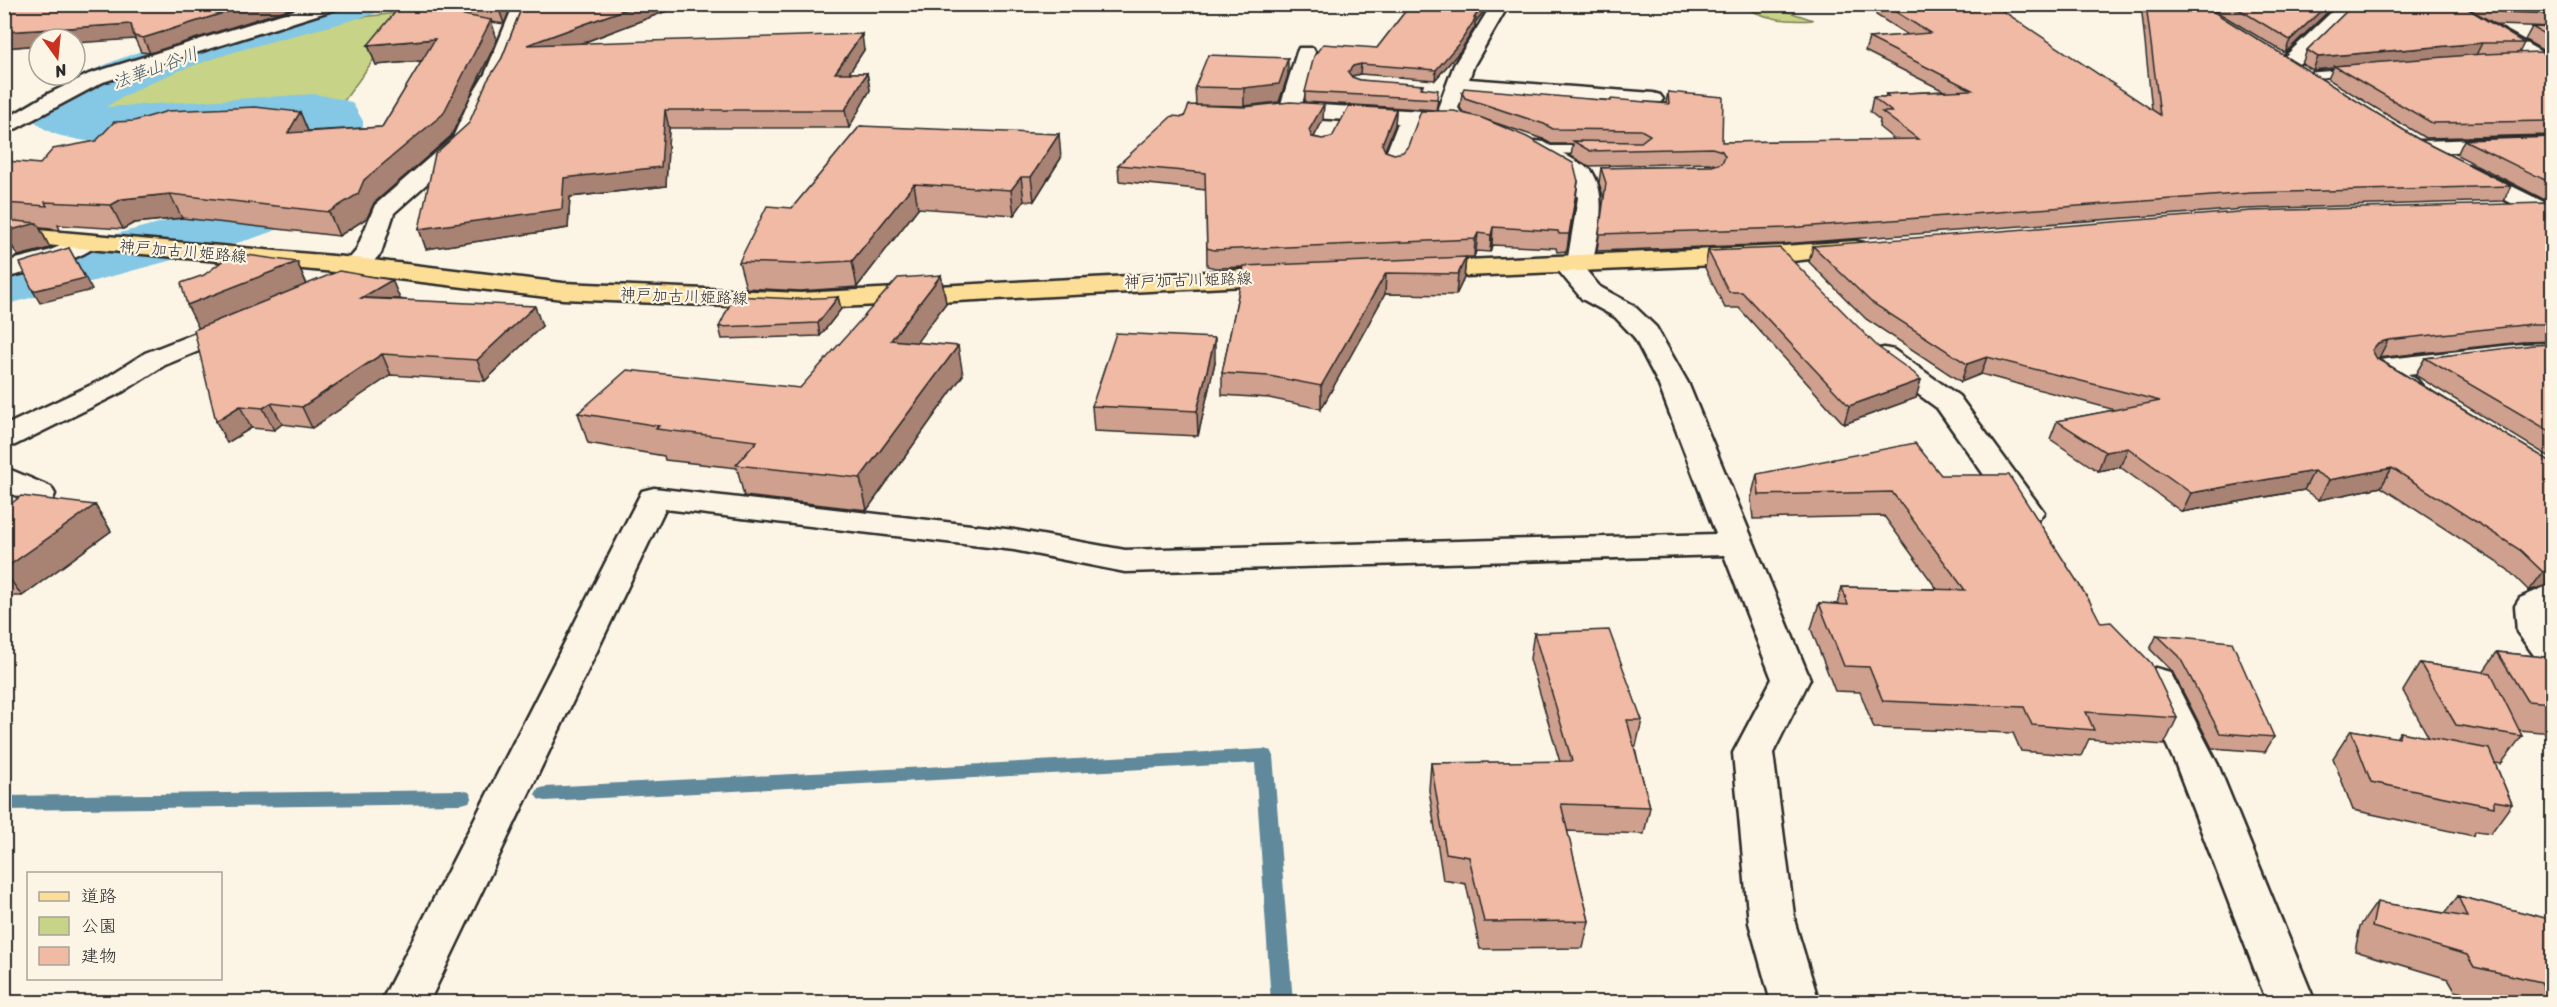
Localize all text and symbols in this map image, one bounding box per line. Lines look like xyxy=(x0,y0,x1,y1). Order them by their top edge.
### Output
north arrow xyxy=(27,27,87,87)
water label: 法華山谷川 xyxy=(107,38,203,98)
text: N xyxy=(51,55,71,87)
street label: 神戸加古川姫路線 xyxy=(118,231,248,271)
street label: 神戸加古川姫路線 xyxy=(1124,263,1252,297)
street label: 神戸加古川姫路線 xyxy=(620,279,748,313)
legend xyxy=(27,872,222,980)
text: 道路 xyxy=(81,880,117,912)
text: 公園 xyxy=(81,910,117,942)
text: 建物 xyxy=(81,940,117,972)

